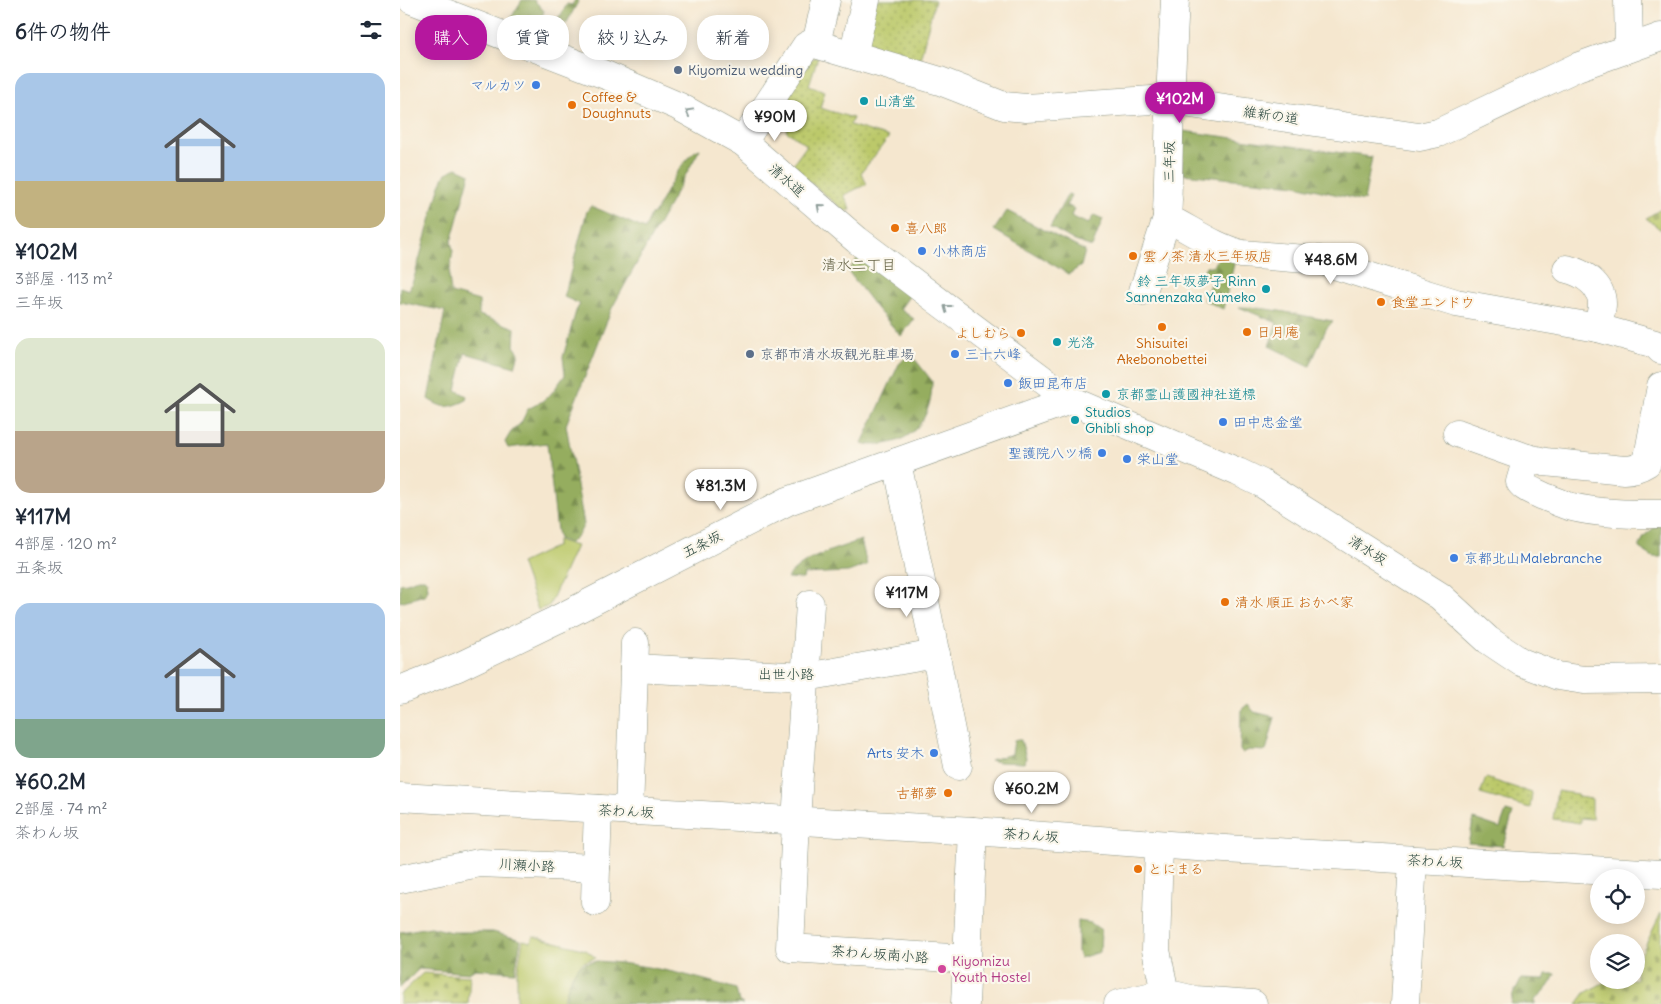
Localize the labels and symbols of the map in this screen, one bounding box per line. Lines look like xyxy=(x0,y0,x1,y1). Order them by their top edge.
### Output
place label: Kiyomizu wedding xyxy=(688,61,803,79)
marker: Kiyomizu wedding xyxy=(672,64,684,76)
place label: マルカツ xyxy=(470,76,526,94)
marker: マルカツ xyxy=(530,79,542,91)
pin: ¥102M xyxy=(1145,82,1215,124)
place label: Coffee & Doughnuts xyxy=(582,88,651,122)
place label: 山清堂 xyxy=(874,92,916,110)
marker: 山清堂 xyxy=(858,95,870,107)
marker: Coffee & Doughnuts xyxy=(566,99,578,111)
pin: ¥90M xyxy=(745,100,805,142)
street label: 維新の道 xyxy=(1242,102,1300,128)
one-way arrow xyxy=(685,108,694,118)
street label: 三年坂 xyxy=(1160,141,1178,183)
street label: 清水道 xyxy=(765,159,809,201)
one-way arrow xyxy=(816,204,825,213)
place label: 喜八郎 xyxy=(905,219,947,237)
marker: 喜八郎 xyxy=(889,222,901,234)
place label: 小林商店 xyxy=(932,242,988,260)
pin: ¥48.6M xyxy=(1290,242,1372,285)
marker: 小林商店 xyxy=(916,245,928,257)
place label: 雲ノ茶 清水三年坂店 xyxy=(1143,247,1272,265)
marker: 雲ノ茶 清水三年坂店 xyxy=(1127,250,1139,262)
district label: 清水二丁目 xyxy=(821,255,897,274)
place label: 鈴 三年坂夢子 Rinn Sannenzaka Yumeko xyxy=(1125,272,1256,306)
marker: 鈴 三年坂夢子 Rinn Sannenzaka Yumeko xyxy=(1260,283,1272,295)
place label: 食堂エンドウ xyxy=(1391,293,1475,311)
marker: 食堂エンドウ xyxy=(1375,296,1387,308)
one-way arrow xyxy=(943,305,953,314)
marker: Shisuitei Akebonobettei xyxy=(1156,321,1168,333)
place label: 日月庵 xyxy=(1257,323,1299,341)
place label: よしむら xyxy=(955,324,1011,342)
marker: 日月庵 xyxy=(1241,326,1253,338)
marker: よしむら xyxy=(1015,327,1027,339)
place label: 光洛 xyxy=(1067,333,1095,351)
place label: Shisuitei Akebonobettei xyxy=(1117,334,1207,368)
marker: 光洛 xyxy=(1051,336,1063,348)
place label: 京都市清水坂観光駐車場 xyxy=(760,345,914,363)
place label: 三十六峰 xyxy=(965,345,1021,363)
marker: 京都市清水坂観光駐車場 xyxy=(744,348,756,360)
marker: 三十六峰 xyxy=(949,348,961,360)
place label: 飯田昆布店 xyxy=(1018,374,1088,392)
marker: 飯田昆布店 xyxy=(1002,377,1014,389)
place label: 京都霊山護國神社道標 xyxy=(1116,385,1256,403)
marker: 京都霊山護國神社道標 xyxy=(1100,388,1112,400)
place label: Studios Ghibli shop xyxy=(1085,403,1154,437)
place label: 田中忠金堂 xyxy=(1233,413,1303,431)
marker: Studios Ghibli shop xyxy=(1069,414,1081,426)
marker: 田中忠金堂 xyxy=(1217,416,1229,428)
place label: 聖護院八ツ橋 xyxy=(1008,444,1092,462)
marker: 聖護院八ツ橋 xyxy=(1096,447,1108,459)
place label: 栄山堂 xyxy=(1137,450,1179,468)
marker: 栄山堂 xyxy=(1121,453,1133,465)
pin: ¥81.3M xyxy=(680,468,762,511)
street label: 五条坂 xyxy=(679,526,725,562)
street label: 清水坂 xyxy=(1345,531,1391,569)
place label: 京都北山Malebranche xyxy=(1464,549,1602,567)
marker: 京都北山Malebranche xyxy=(1448,552,1460,564)
pin: ¥117M xyxy=(872,576,942,618)
place label: 清水 順正 おかべ家 xyxy=(1235,593,1354,611)
marker: 清水 順正 おかべ家 xyxy=(1219,596,1231,608)
street label: 出世小路 xyxy=(758,665,814,683)
place label: Arts 安木 xyxy=(867,744,924,762)
marker: Arts 安木 xyxy=(928,747,940,759)
pin: ¥60.2M xyxy=(991,772,1073,814)
place label: 古都夢 xyxy=(896,784,938,802)
marker: 古都夢 xyxy=(942,787,954,799)
street label: 茶わん坂 xyxy=(598,801,654,821)
street label: 茶わん坂 xyxy=(1002,824,1060,846)
street label: 茶わん坂 xyxy=(1407,851,1463,871)
street label: 川瀬小路 xyxy=(499,855,555,875)
place label: とにまる xyxy=(1148,860,1204,878)
marker: とにまる xyxy=(1132,863,1144,875)
street label: 茶わん坂南小路 xyxy=(830,942,930,966)
place label: Kiyomizu Youth Hostel xyxy=(952,952,1031,986)
marker: Kiyomizu Youth Hostel xyxy=(936,963,948,975)

